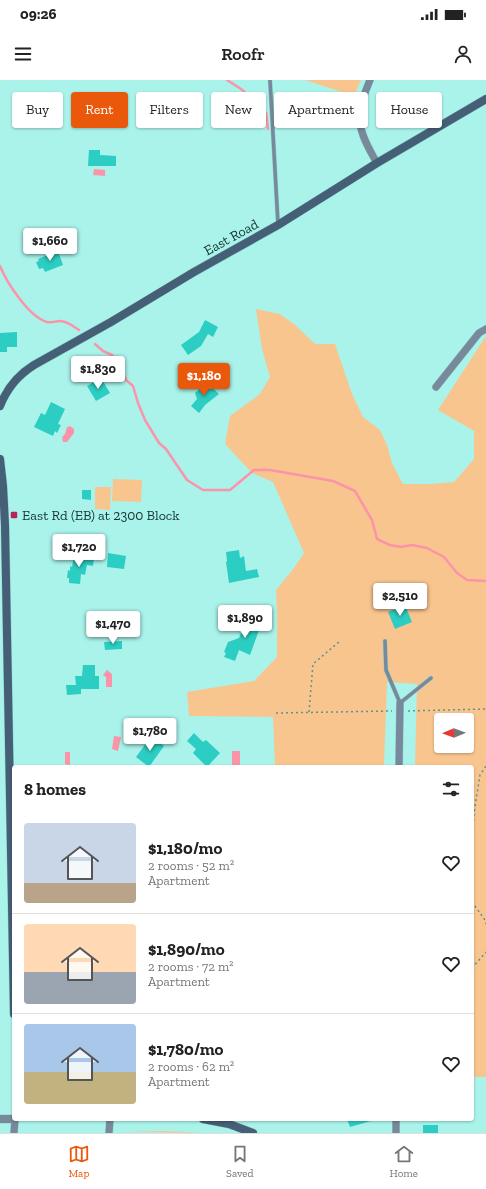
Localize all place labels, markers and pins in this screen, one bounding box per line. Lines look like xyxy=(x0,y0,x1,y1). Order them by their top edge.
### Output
pin: $1,660 xyxy=(17,228,83,262)
pin: $1,830 xyxy=(65,356,131,390)
pin: $1,180 xyxy=(171,363,237,397)
place label: East Rd (EB) at 2300 Block xyxy=(22,507,180,524)
marker: East Rd (EB) at 2300 Block xyxy=(9,510,19,520)
pin: $1,720 xyxy=(46,534,112,568)
pin: $2,510 xyxy=(367,583,433,617)
pin: $1,890 xyxy=(212,605,278,639)
pin: $1,470 xyxy=(80,611,146,645)
pin: $1,780 xyxy=(117,718,183,752)

